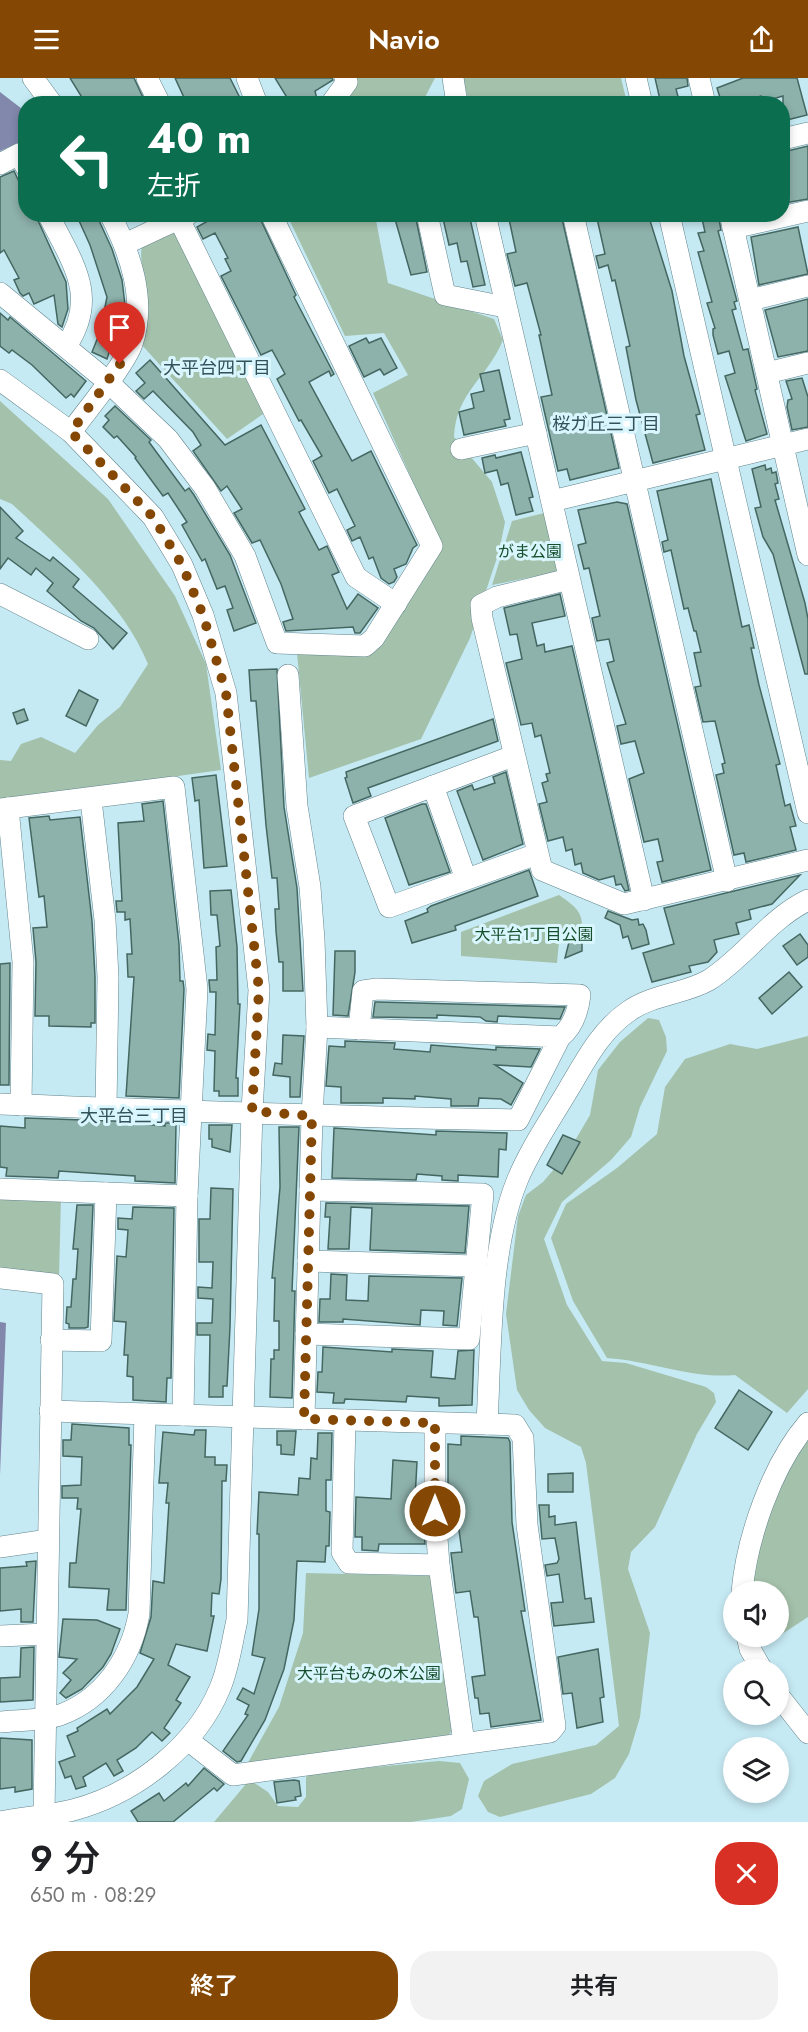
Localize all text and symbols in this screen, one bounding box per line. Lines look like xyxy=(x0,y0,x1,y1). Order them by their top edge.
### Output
text: Navio xyxy=(368,20,440,59)
icon: menu xyxy=(30,23,63,56)
icon: share xyxy=(745,23,778,56)
text: 40 m xyxy=(147,108,251,169)
icon: left xyxy=(48,120,126,198)
text: 左折 xyxy=(147,166,201,205)
pin xyxy=(94,302,145,364)
icon: arrive xyxy=(103,311,136,344)
district label: 大平台四丁目 xyxy=(163,355,271,381)
district label: 桜ガ丘三丁目 xyxy=(552,411,660,437)
park label: がま公園 xyxy=(498,540,562,563)
park label: 大平台1丁目公園 xyxy=(474,923,594,946)
district label: 大平台三丁目 xyxy=(80,1103,188,1129)
position arrow xyxy=(403,1479,467,1543)
map controls xyxy=(723,1581,789,1803)
button: sound xyxy=(723,1581,789,1647)
button: search xyxy=(723,1659,789,1725)
park label: 大平台もみの木公園 xyxy=(297,1662,441,1685)
button: layers xyxy=(723,1737,789,1803)
text: 9 分 xyxy=(30,1832,100,1884)
button: close xyxy=(715,1842,778,1905)
text: 650 m · 08:29 xyxy=(30,1881,156,1910)
button: 終了 xyxy=(30,1951,398,2020)
button: 共有 xyxy=(410,1951,778,2020)

